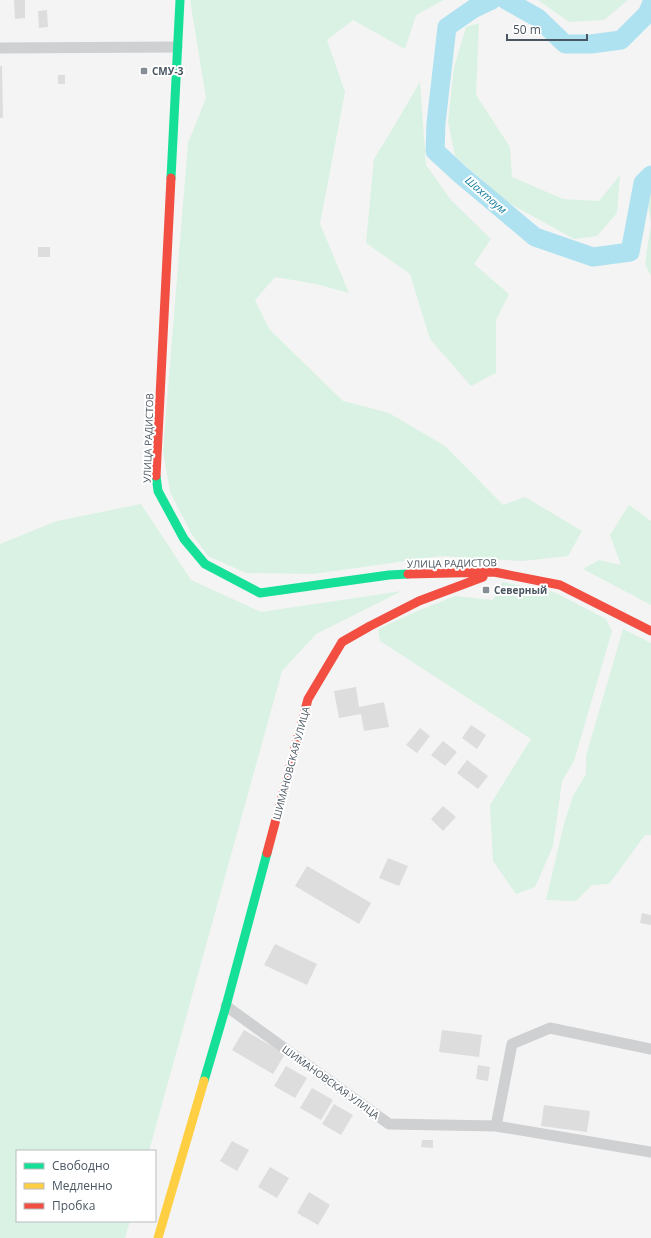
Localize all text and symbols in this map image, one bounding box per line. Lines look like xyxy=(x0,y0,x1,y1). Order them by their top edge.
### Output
scale bar xyxy=(507,16,587,42)
text: 50 m xyxy=(513,21,541,38)
place label: СМУ-3 xyxy=(152,64,184,78)
marker: СМУ-3 xyxy=(139,66,149,76)
water label: Шахтаум xyxy=(462,172,511,217)
street label: УЛИЦА РАДИСТОВ xyxy=(139,393,157,483)
street label: УЛИЦА РАДИСТОВ xyxy=(407,555,497,571)
place label: Северный xyxy=(494,583,547,597)
marker: Северный xyxy=(481,585,491,595)
street label: ШИМАНОВСКАЯ УЛИЦА xyxy=(269,704,313,821)
street label: ШИМАНОВСКАЯ УЛИЦА xyxy=(280,1042,383,1122)
legend xyxy=(16,1150,156,1222)
text: Свободно xyxy=(52,1157,110,1174)
text: Медленно xyxy=(52,1177,112,1194)
text: Пробка xyxy=(52,1197,95,1214)

